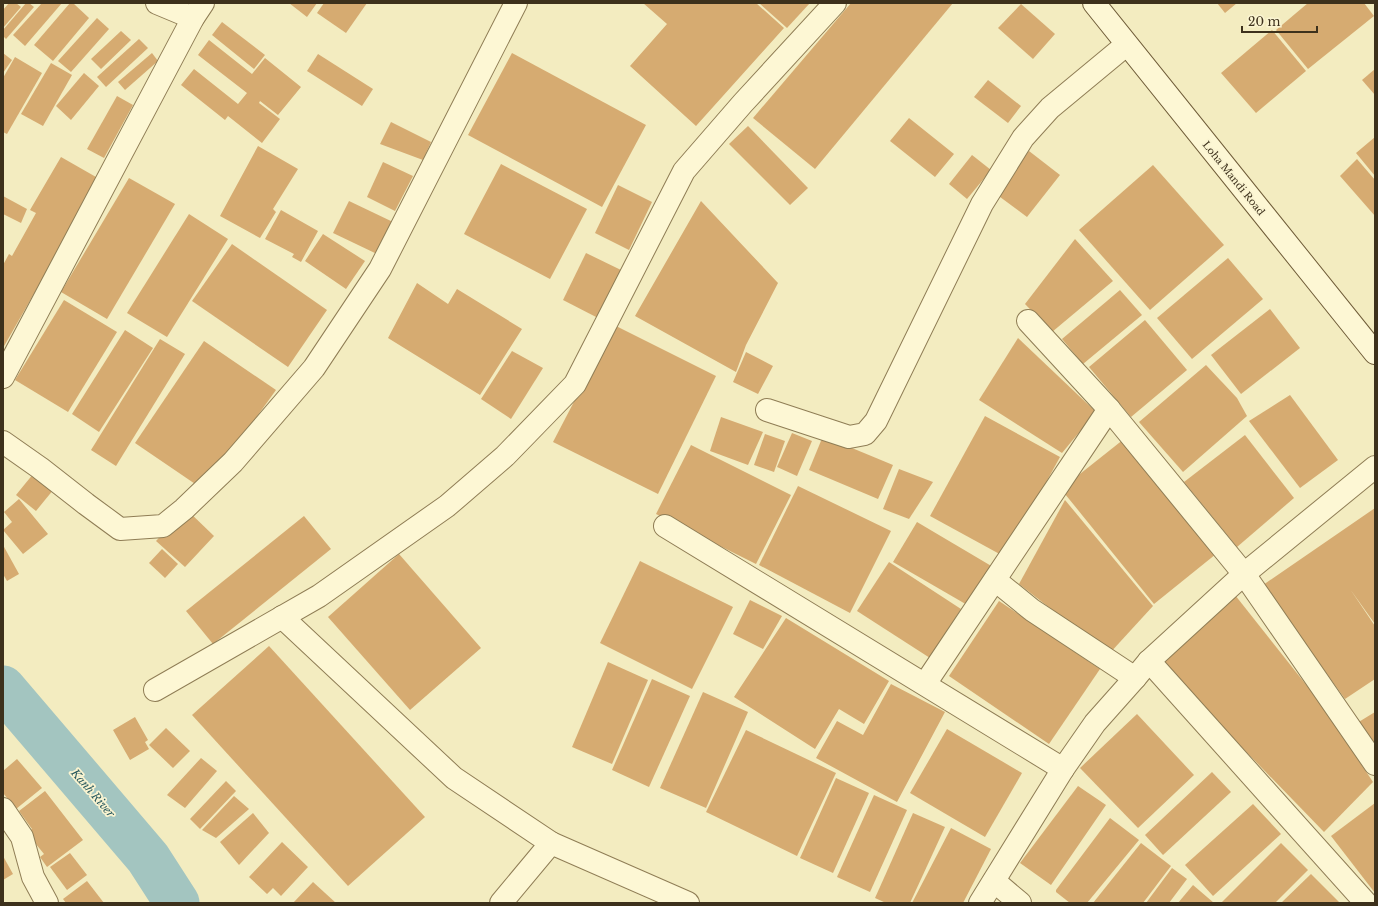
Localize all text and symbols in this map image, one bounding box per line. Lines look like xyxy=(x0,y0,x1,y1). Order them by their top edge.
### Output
scale bar xyxy=(1242,8,1317,34)
text: 20 m xyxy=(1248,14,1280,29)
street label: Loha Mandi Road xyxy=(1200,138,1268,218)
water label: Kanh River xyxy=(68,765,118,821)

